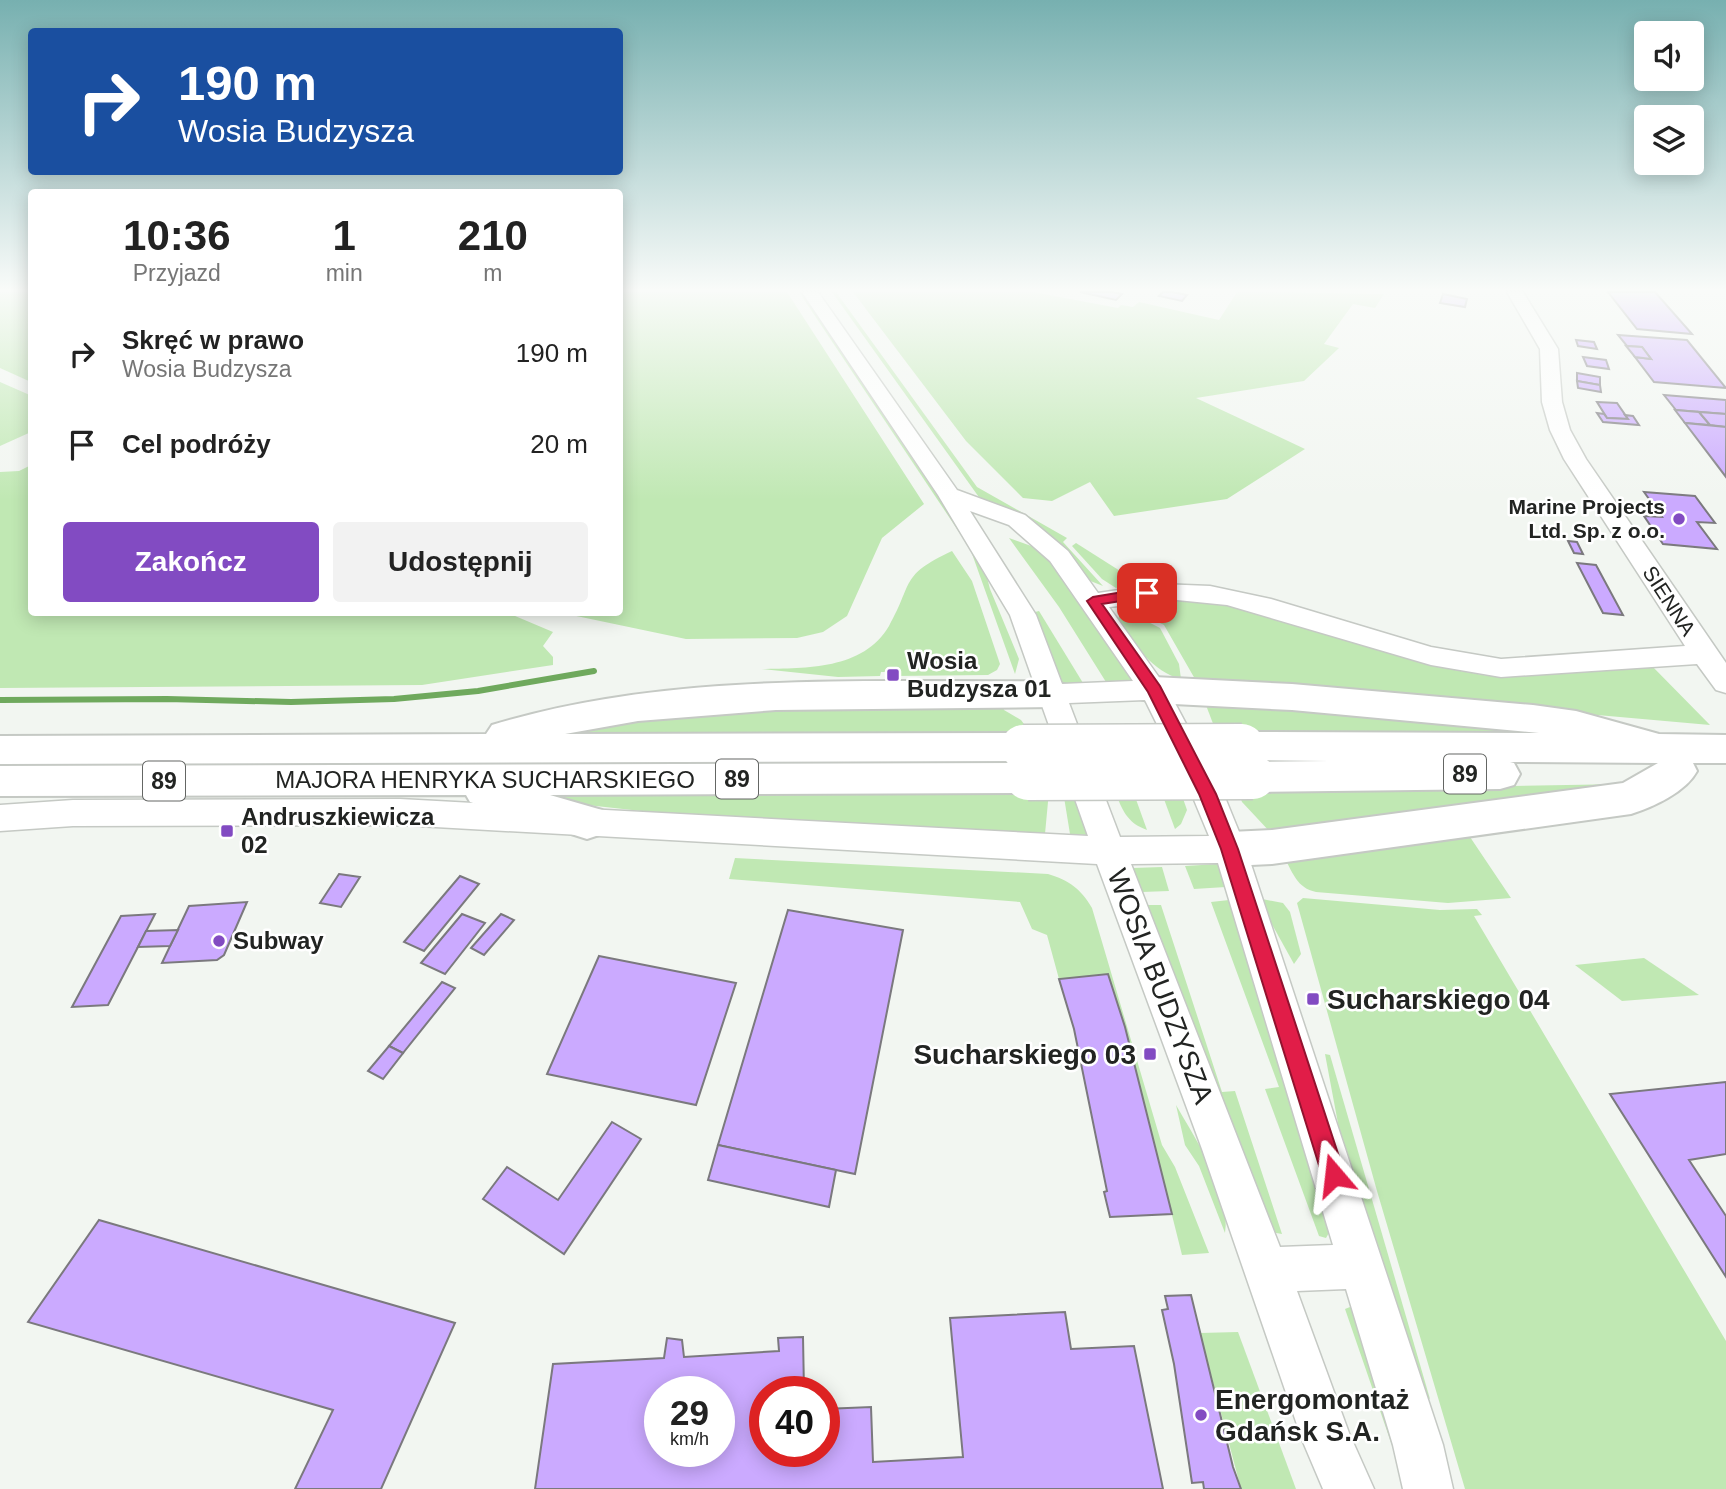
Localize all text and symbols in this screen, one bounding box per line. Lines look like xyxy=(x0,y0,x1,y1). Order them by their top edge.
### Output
map controls xyxy=(1634,21,1704,175)
button: sound xyxy=(1634,21,1704,91)
icon: right xyxy=(63,56,154,147)
text: 190 m xyxy=(178,56,317,110)
button: layers xyxy=(1634,105,1704,175)
text: Wosia Budzysza xyxy=(178,113,414,149)
text: 10:36 xyxy=(123,212,231,259)
text: 1 xyxy=(332,212,356,259)
text: 210 xyxy=(458,212,528,259)
text: Przyjazd xyxy=(133,260,221,286)
text: min xyxy=(326,260,363,286)
text: m xyxy=(483,260,502,286)
text: Skręć w prawo xyxy=(122,325,304,355)
icon: right xyxy=(63,335,101,373)
text: 190 m xyxy=(516,338,588,368)
text: Wosia Budzysza xyxy=(122,356,292,382)
icon: arrive xyxy=(63,426,101,464)
text: Cel podróży xyxy=(122,429,271,459)
text: 20 m xyxy=(530,429,588,459)
place label: Marine Projects Ltd. Sp. z o.o. xyxy=(1509,495,1665,542)
marker: Marine Projects Ltd. Sp. z o.o. xyxy=(1671,511,1687,527)
button: Zakończ xyxy=(63,522,319,602)
button: Udostępnij xyxy=(333,522,588,602)
street label: SIENNA xyxy=(1638,562,1700,640)
pin xyxy=(1117,563,1177,623)
icon: arrive xyxy=(1128,574,1166,612)
place label: Wosia Budzysza 01 xyxy=(907,647,1051,702)
marker: Wosia Budzysza 01 xyxy=(885,667,901,683)
road number: 89 xyxy=(1444,754,1486,794)
road number: 89 xyxy=(716,760,758,799)
road number: 89 xyxy=(143,762,185,800)
street label: MAJORA HENRYKA SUCHARSKIEGO xyxy=(275,766,695,793)
place label: Andruszkiewicza 02 xyxy=(241,803,435,858)
marker: Andruszkiewicza 02 xyxy=(219,823,235,839)
street label: WOSIA BUDZYSZA xyxy=(1101,864,1220,1108)
place label: Subway xyxy=(233,927,324,954)
marker: Subway xyxy=(211,933,227,949)
place label: Sucharskiego 04 xyxy=(1327,984,1550,1015)
marker: Sucharskiego 04 xyxy=(1305,991,1321,1007)
place label: Sucharskiego 03 xyxy=(913,1039,1136,1070)
marker: Sucharskiego 03 xyxy=(1142,1046,1158,1062)
position arrow xyxy=(1297,1138,1371,1212)
speed limit sign: 40 xyxy=(749,1376,840,1467)
place label: Energomontaż Gdańsk S.A. xyxy=(1215,1384,1409,1447)
text: 29 xyxy=(670,1393,709,1432)
marker: Energomontaż Gdańsk S.A. xyxy=(1193,1407,1209,1423)
text: km/h xyxy=(670,1429,709,1449)

